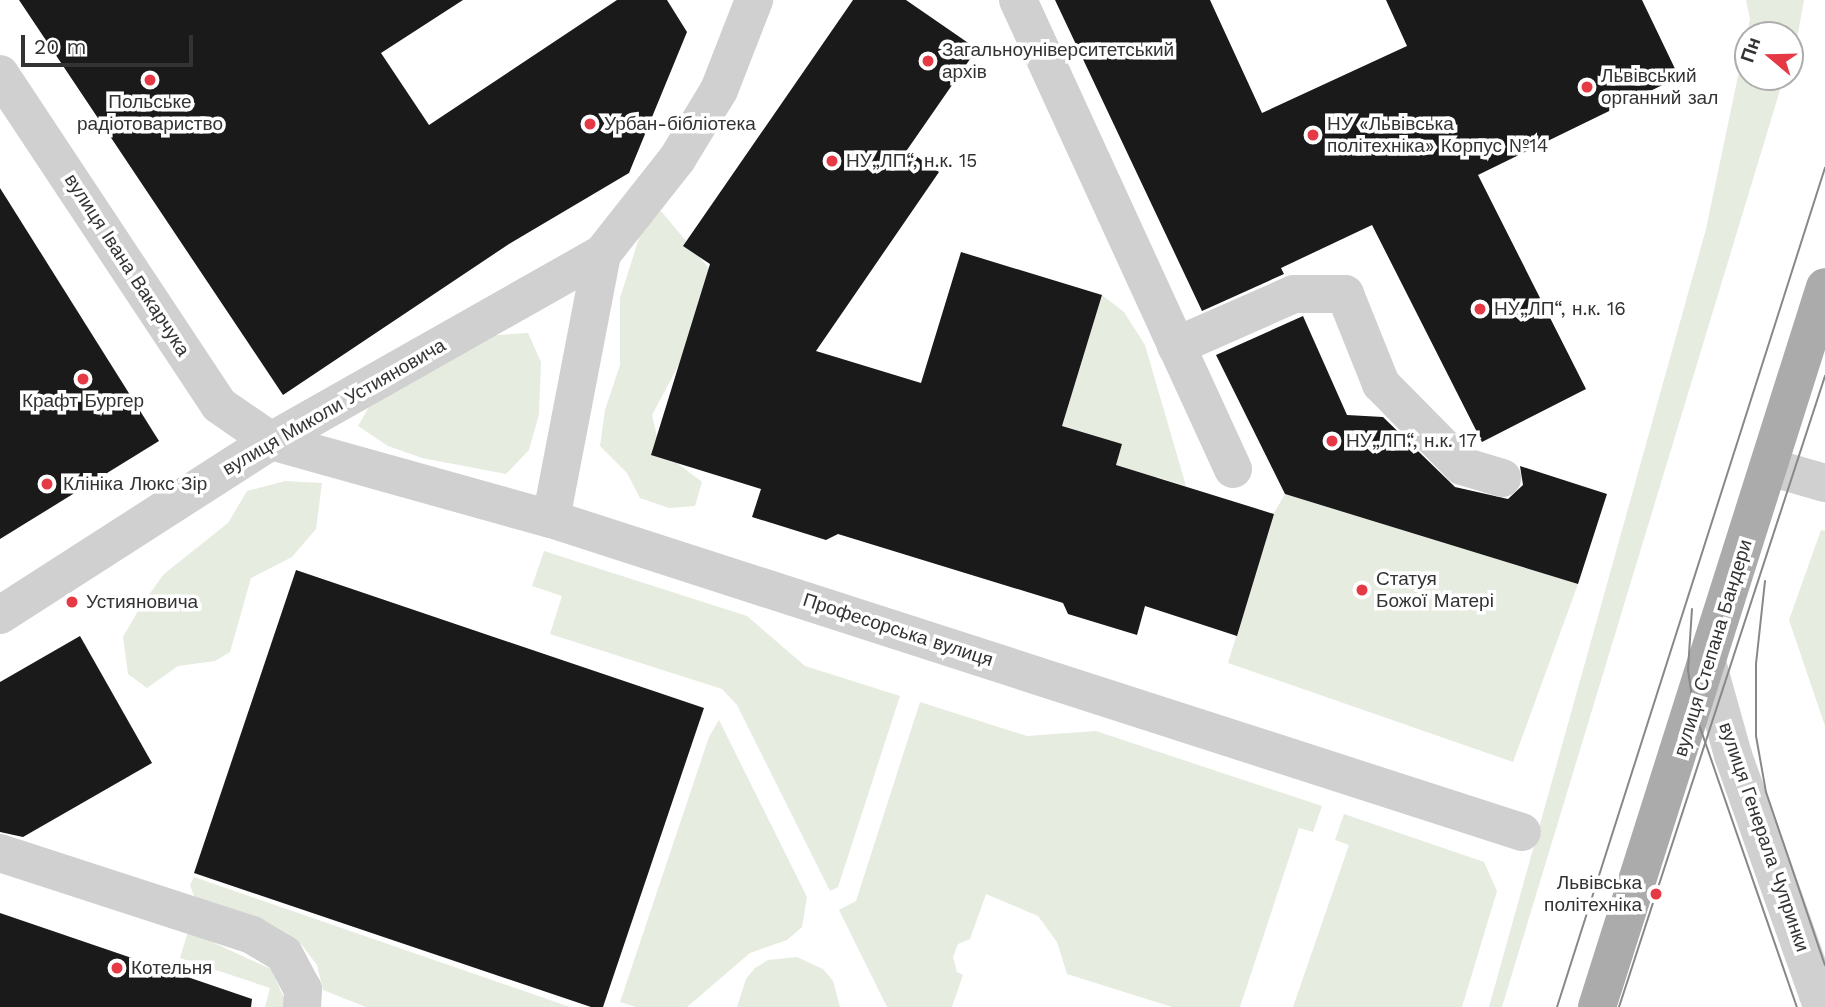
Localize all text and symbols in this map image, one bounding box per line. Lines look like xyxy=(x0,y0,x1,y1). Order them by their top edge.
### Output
scale bar xyxy=(24,21,196,65)
north arrow xyxy=(1734,21,1804,91)
text: 20 m xyxy=(34,34,86,59)
text: Пн xyxy=(1736,34,1766,65)
place label: Загальноуніверситетський архів xyxy=(942,39,1174,83)
marker: Загальноуніверситетський архів xyxy=(920,53,936,69)
place label: Львівський органний зал xyxy=(1601,65,1718,109)
marker: Польське радіотовариство xyxy=(142,72,158,88)
marker: Львівський органний зал xyxy=(1579,79,1595,95)
place label: Польське радіотовариство xyxy=(77,91,223,135)
place label: Урбан-бібліотека xyxy=(604,113,756,135)
place label: НУ «Львівська політехніка» Корпус №14 xyxy=(1327,113,1548,157)
marker: Урбан-бібліотека xyxy=(582,116,598,132)
marker: НУ «Львівська політехніка» Корпус №14 xyxy=(1305,127,1321,143)
place label: НУ„ЛП“, н.к. 15 xyxy=(846,150,978,172)
marker: НУ„ЛП“, н.к. 15 xyxy=(824,153,840,169)
street label: вулиця Івана Вакарчука xyxy=(60,170,194,360)
place label: НУ„ЛП“, н.к. 16 xyxy=(1494,298,1626,320)
marker: НУ„ЛП“, н.к. 16 xyxy=(1472,301,1488,317)
street label: вулиця Миколи Устияновича xyxy=(219,334,449,480)
marker: Крафт Бургер xyxy=(75,371,91,387)
place label: Крафт Бургер xyxy=(22,390,144,412)
place label: НУ„ЛП“, н.к. 17 xyxy=(1346,430,1477,452)
marker: НУ„ЛП“, н.к. 17 xyxy=(1324,433,1340,449)
place label: Клініка Люкс Зір xyxy=(63,473,207,495)
marker: Клініка Люкс Зір xyxy=(37,474,57,494)
street label: вулиця Степана Бандери xyxy=(1669,537,1757,759)
place label: Статуя Божої Матері xyxy=(1376,568,1494,612)
marker: Статуя Божої Матері xyxy=(1354,582,1370,598)
street label: Професорська вулиця xyxy=(800,588,996,672)
place label: Устияновича xyxy=(86,591,198,613)
marker: Устияновича xyxy=(64,594,80,610)
street label: вулиця Генерала Чупринки xyxy=(1714,719,1814,955)
place label: Львівська політехніка xyxy=(1544,872,1642,916)
marker: Львівська політехніка xyxy=(1648,886,1664,902)
place label: Котельня xyxy=(131,957,212,979)
marker: Котельня xyxy=(109,960,125,976)

